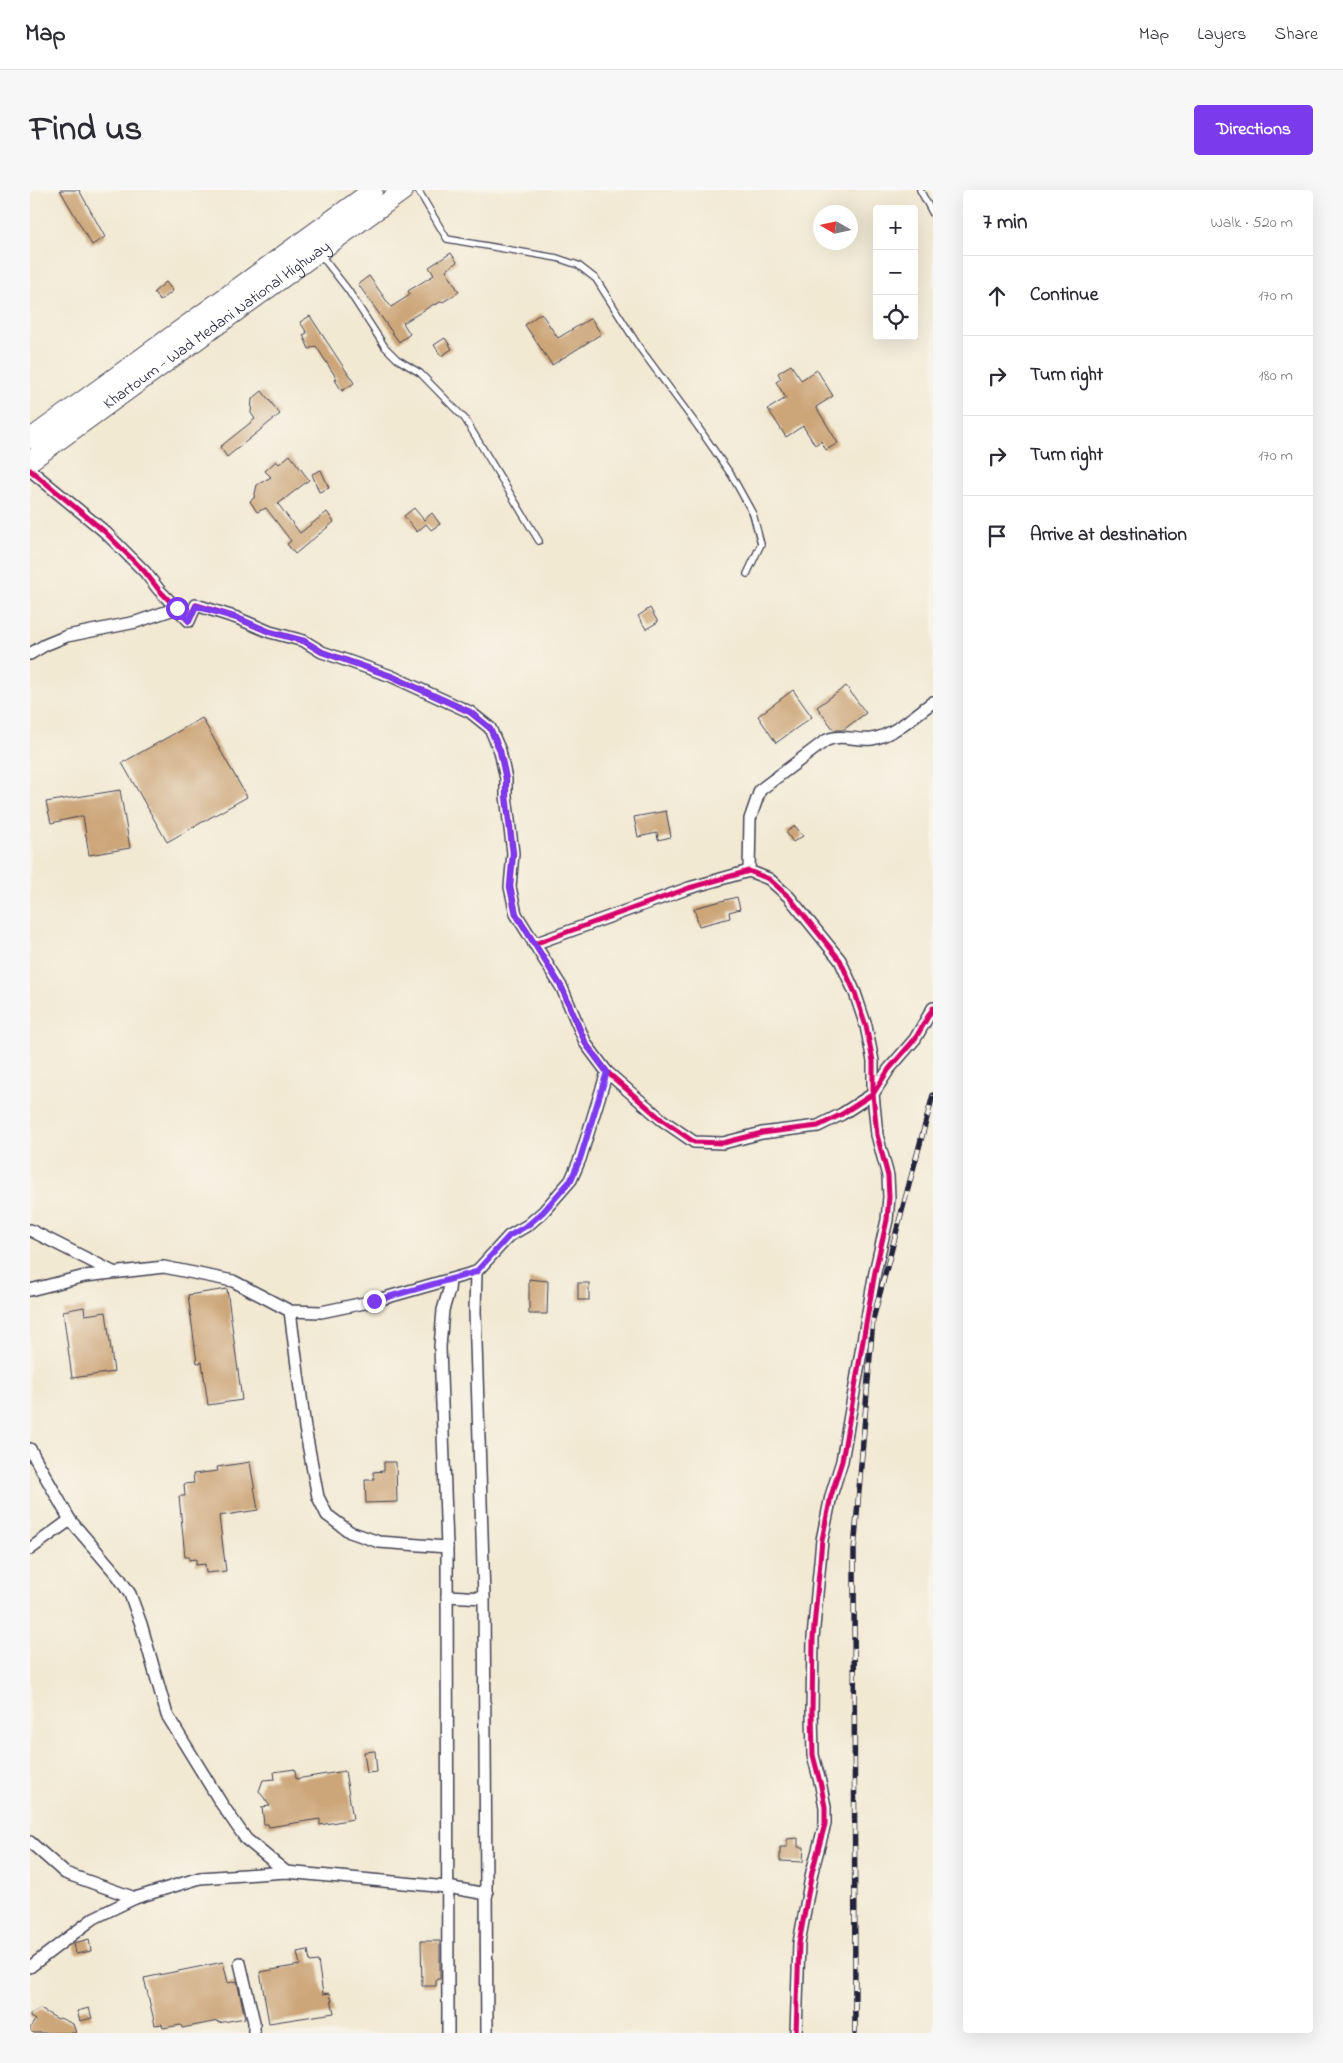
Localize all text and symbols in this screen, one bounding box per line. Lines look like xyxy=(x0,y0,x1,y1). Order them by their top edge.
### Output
text: Map xyxy=(25,17,66,52)
text: Map xyxy=(1139,22,1169,48)
text: Layers xyxy=(1197,22,1247,48)
text: Share xyxy=(1275,22,1318,48)
text: Find us xyxy=(30,105,142,156)
button: Directions xyxy=(1194,105,1313,155)
north arrow xyxy=(813,205,858,250)
map controls xyxy=(873,205,918,340)
button: + xyxy=(873,205,918,250)
text: 7 min xyxy=(983,208,1027,238)
text: Walk · 520 m xyxy=(1210,211,1293,235)
street label: Khartoum - Wad Medani National Highway xyxy=(99,235,336,416)
button: − xyxy=(873,250,918,295)
icon: ahead xyxy=(983,282,1011,310)
text: Continue xyxy=(1030,282,1098,309)
text: 170 m xyxy=(1258,284,1293,308)
button: locate xyxy=(873,295,918,340)
icon: right xyxy=(983,362,1011,390)
text: Turn right xyxy=(1030,362,1103,389)
text: 180 m xyxy=(1259,364,1293,388)
icon: right xyxy=(983,442,1011,470)
text: Turn right xyxy=(1030,442,1103,469)
text: 170 m xyxy=(1258,444,1293,468)
icon: arrive xyxy=(983,522,1011,550)
text: Arrive at destination xyxy=(1030,522,1187,549)
route start xyxy=(166,597,189,620)
route end xyxy=(363,1290,386,1313)

